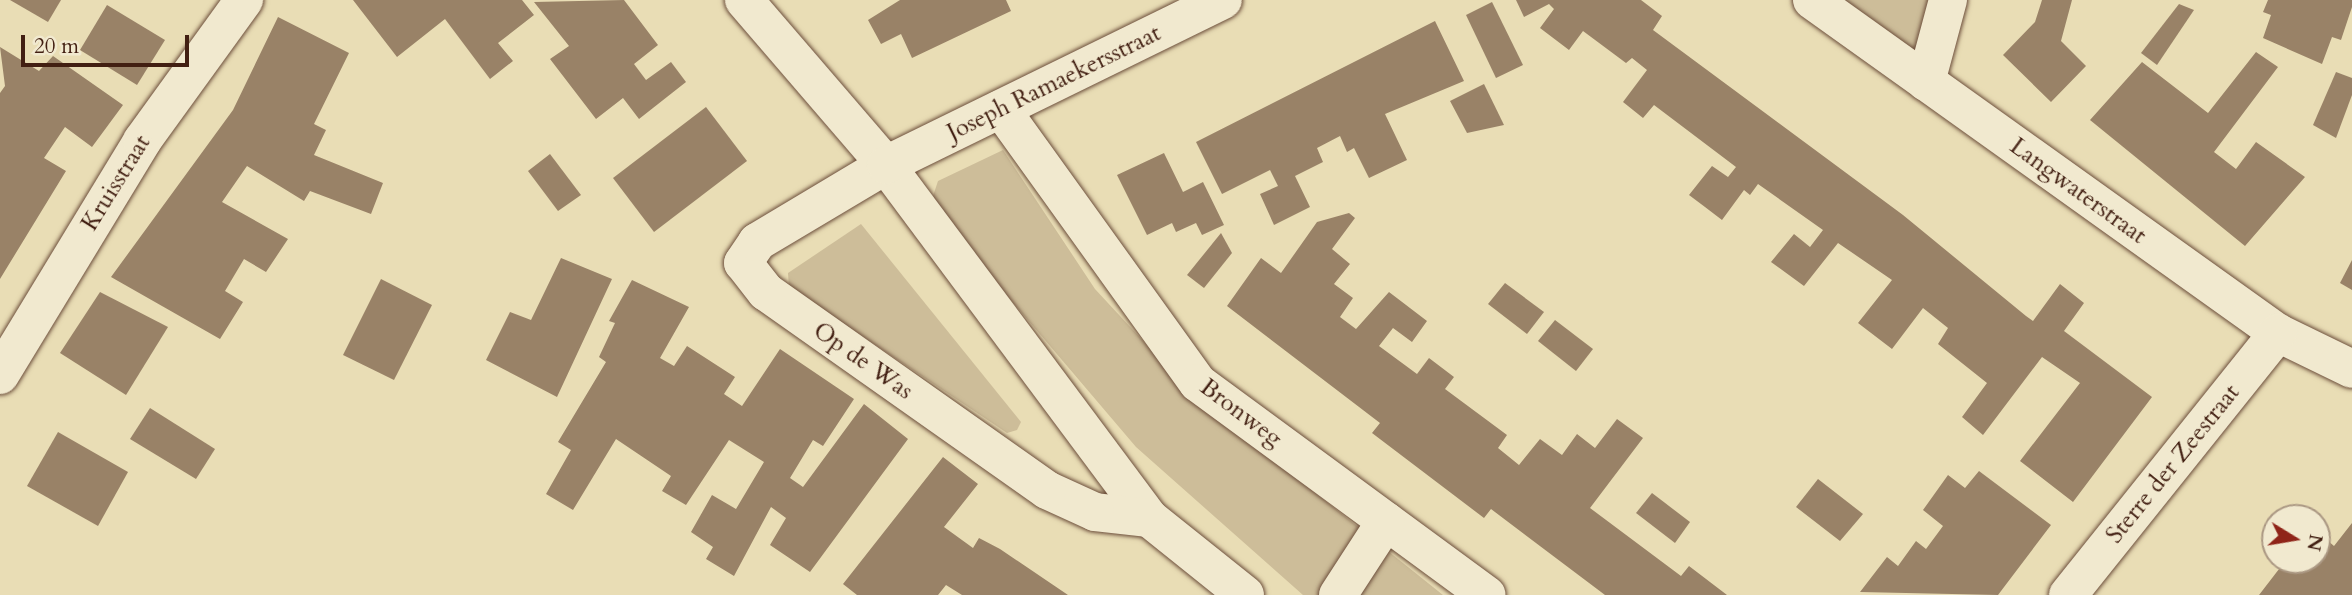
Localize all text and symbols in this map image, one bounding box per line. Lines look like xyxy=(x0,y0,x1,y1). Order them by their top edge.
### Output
street label: Joseph Ramaekersstraat xyxy=(942,19,1166,147)
scale bar xyxy=(24,21,192,65)
text: 20 m xyxy=(34,32,79,61)
street label: Kruisstraat xyxy=(75,130,157,236)
street label: Langwaterstraat xyxy=(2004,132,2152,250)
street label: Op de Was xyxy=(808,316,918,406)
street label: Bronweg xyxy=(1194,373,1288,453)
street label: Sterre der Zeestraat xyxy=(2100,379,2246,549)
north arrow xyxy=(2261,504,2331,574)
text: N xyxy=(2300,532,2329,553)

